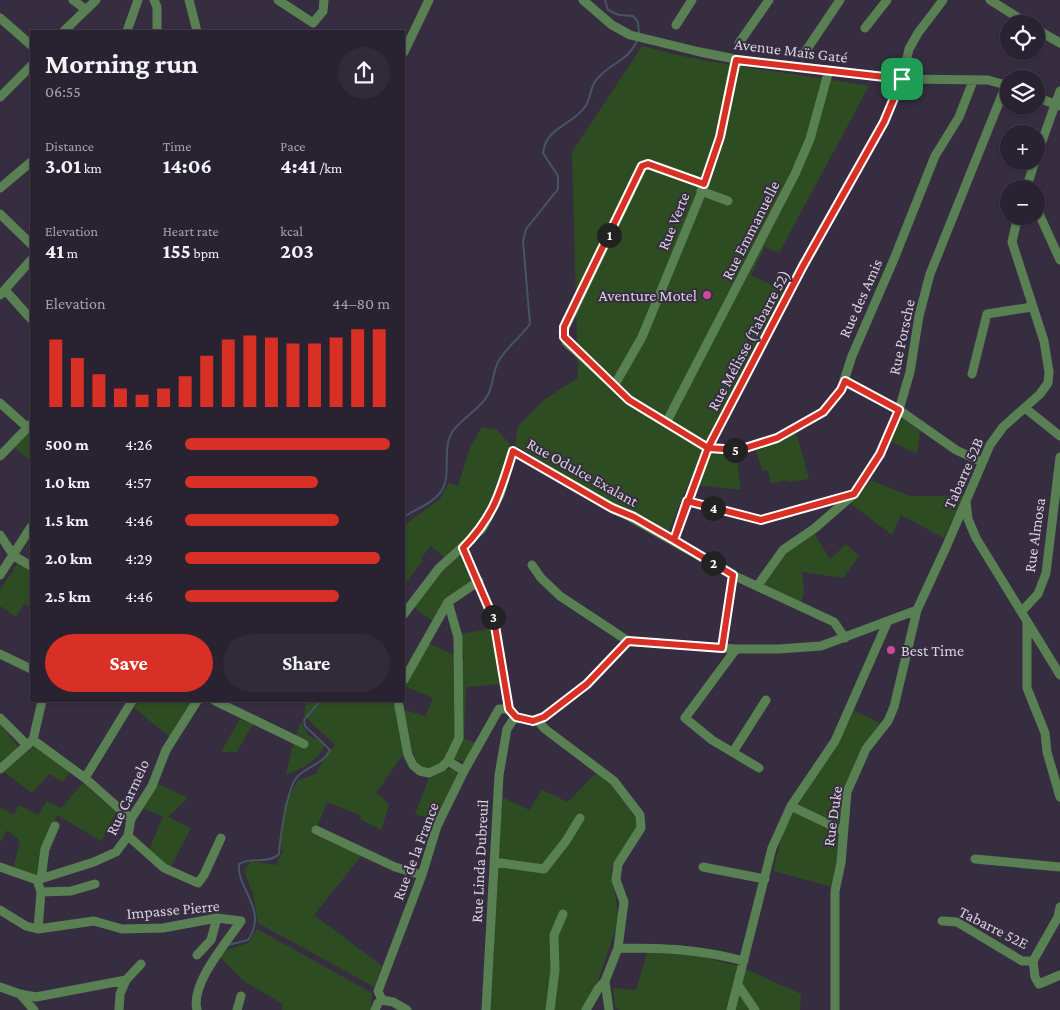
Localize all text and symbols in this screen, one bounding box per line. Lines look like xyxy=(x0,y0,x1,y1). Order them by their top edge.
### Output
map controls xyxy=(1000,15,1045,225)
button: locate xyxy=(1000,15,1045,60)
street label: Avenue Maïs Gaté xyxy=(733,35,849,66)
button: share xyxy=(338,47,390,99)
text: Morning run xyxy=(45,48,198,79)
pin xyxy=(881,58,923,100)
icon: arrive xyxy=(888,65,916,93)
button: layers xyxy=(1000,70,1045,115)
text: 06:55 xyxy=(45,83,81,100)
button: + xyxy=(1000,125,1045,170)
text: Distance xyxy=(45,138,94,154)
text: Time xyxy=(163,138,191,154)
text: Pace xyxy=(280,138,306,154)
text: 3.01 xyxy=(45,154,81,178)
text: 14:06 xyxy=(163,154,212,178)
text: 4:41 xyxy=(280,154,317,178)
text: km xyxy=(81,160,102,176)
text: /km xyxy=(317,160,342,176)
street label: Rue Emmanuelle xyxy=(718,178,783,282)
button: − xyxy=(1000,180,1045,225)
street label: Rue Verte xyxy=(654,190,693,252)
pin: 1 xyxy=(596,222,622,248)
text: Elevation xyxy=(45,223,98,239)
text: Heart rate xyxy=(163,223,219,239)
text: kcal xyxy=(280,223,303,239)
text: 1 xyxy=(607,227,612,243)
text: 41 xyxy=(45,239,64,263)
text: 155 xyxy=(163,239,191,263)
text: 203 xyxy=(280,239,314,263)
text: m xyxy=(64,245,78,261)
text: bpm xyxy=(191,245,219,261)
street label: Rue des Amis xyxy=(836,256,885,340)
street label: Rue Mélisse (Tabarre 52) xyxy=(704,267,794,414)
place label: Aventure Motel xyxy=(599,287,697,304)
marker: Aventure Motel xyxy=(701,289,713,301)
text: Elevation xyxy=(45,295,106,312)
text: 44–80 m xyxy=(332,295,390,312)
street label: Rue Porsche xyxy=(885,298,918,376)
street label: Rue Odulce Exalant xyxy=(524,435,642,510)
street label: Tabarre 52B xyxy=(940,435,987,511)
text: 500 m xyxy=(45,436,89,453)
text: 4:26 xyxy=(125,436,153,453)
pin: 5 xyxy=(722,438,748,462)
text: 5 xyxy=(732,442,739,458)
text: 1.0 km xyxy=(45,474,90,491)
text: 4:57 xyxy=(125,474,151,491)
pin: 4 xyxy=(700,496,726,520)
street label: Rue Almosa xyxy=(1021,496,1048,573)
text: 4 xyxy=(710,500,717,516)
text: 1.5 km xyxy=(45,512,89,529)
text: 4:46 xyxy=(125,512,153,529)
text: 2.0 km xyxy=(45,550,92,567)
text: 4:29 xyxy=(125,550,153,567)
pin: 2 xyxy=(700,550,726,576)
text: 2 xyxy=(710,555,717,571)
text: 2.5 km xyxy=(45,588,91,605)
text: 4:46 xyxy=(125,588,153,605)
pin: 3 xyxy=(480,604,506,630)
text: 3 xyxy=(490,609,497,625)
button: Save xyxy=(45,634,213,692)
button: Share xyxy=(223,634,390,692)
place label: Best Time xyxy=(901,642,964,659)
marker: Best Time xyxy=(885,644,897,656)
street label: Rue Carmelo xyxy=(102,757,152,838)
street label: Rue Duke xyxy=(820,785,845,847)
street label: Rue Linda Dubreuil xyxy=(468,799,491,923)
street label: Rue de la France xyxy=(389,800,442,902)
street label: Impasse Pierre xyxy=(126,897,220,923)
street label: Tabarre 52E xyxy=(956,903,1032,952)

